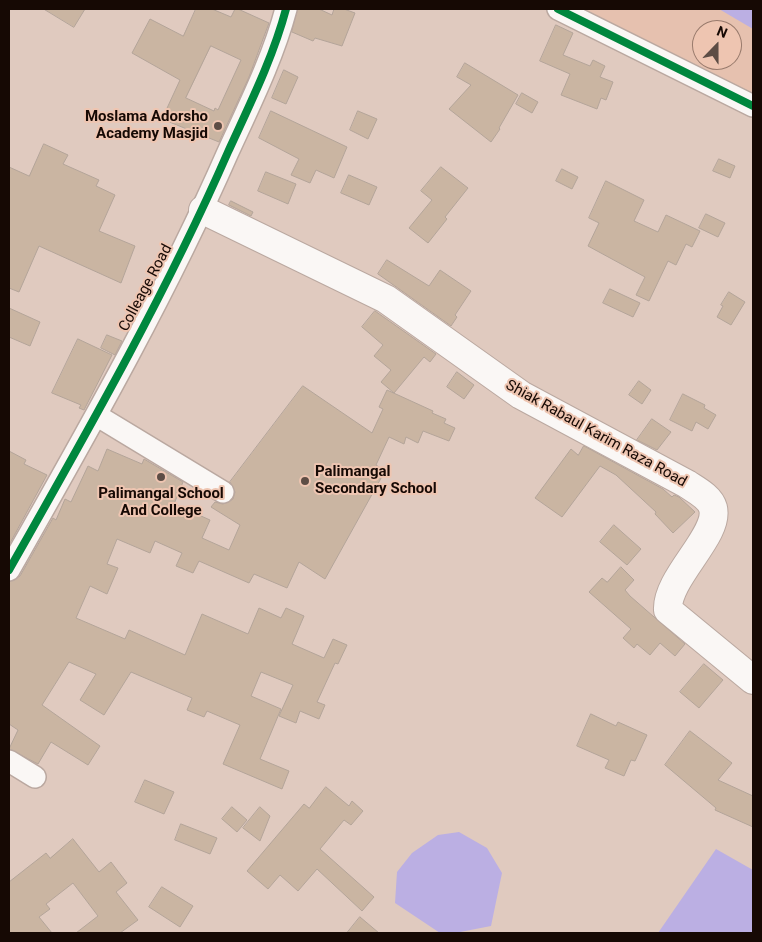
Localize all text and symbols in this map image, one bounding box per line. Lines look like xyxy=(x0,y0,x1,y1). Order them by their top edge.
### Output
north arrow xyxy=(692,20,742,70)
text: N xyxy=(715,23,730,41)
place label: Moslama Adorsho Academy Masjid xyxy=(85,108,208,143)
marker: Moslama Adorsho Academy Masjid xyxy=(212,120,224,132)
street label: Colleage Road xyxy=(115,241,177,335)
street label: Shiak Rabaul Karim Raza Road xyxy=(502,377,690,491)
place label: Palimangal Secondary School xyxy=(315,463,437,498)
marker: Palimangal School And College xyxy=(155,471,167,483)
marker: Palimangal Secondary School xyxy=(299,475,311,487)
place label: Palimangal School And College xyxy=(98,485,224,520)

